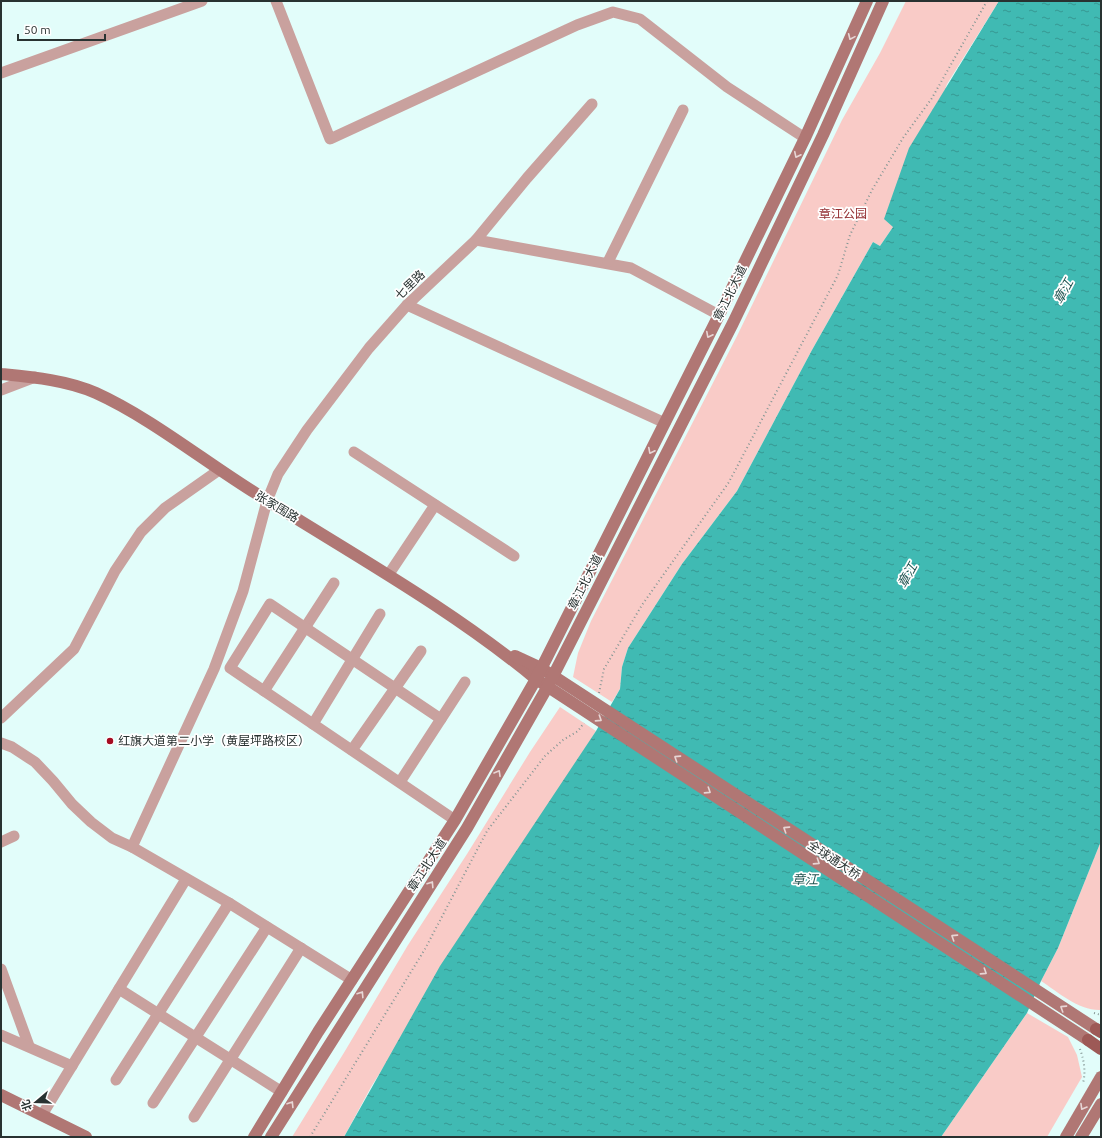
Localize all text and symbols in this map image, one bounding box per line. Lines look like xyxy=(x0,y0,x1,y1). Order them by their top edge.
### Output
scale bar xyxy=(18,16,105,42)
text: 50 m xyxy=(24,23,51,36)
one-way arrow xyxy=(848,32,856,40)
one-way arrow xyxy=(794,151,802,158)
park label: 章江公园 xyxy=(819,207,867,220)
street label: 章江北大道 xyxy=(711,263,749,323)
street label: 七里路 xyxy=(392,267,427,302)
water label: 章江 xyxy=(1051,274,1076,306)
one-way arrow xyxy=(706,330,714,338)
one-way arrow xyxy=(648,446,656,454)
street label: 张家围路 xyxy=(253,489,301,525)
street label: 章江北大道 xyxy=(565,552,604,611)
water label: 章江 xyxy=(895,558,920,590)
one-way arrow xyxy=(595,715,602,722)
place label: 红旗大道第二小学（黄屋坪路校区） xyxy=(118,734,310,747)
marker: 红旗大道第二小学（黄屋坪路校区） xyxy=(105,736,115,746)
one-way arrow xyxy=(674,755,681,763)
one-way arrow xyxy=(494,770,501,777)
one-way arrow xyxy=(704,786,711,794)
one-way arrow xyxy=(784,826,791,833)
street label: 章江北大道 xyxy=(405,836,448,893)
street label: 全球通大桥 xyxy=(806,838,863,881)
one-way arrow xyxy=(812,857,819,864)
water label: 章江 xyxy=(792,872,820,886)
one-way arrow xyxy=(426,881,433,888)
one-way arrow xyxy=(951,935,958,942)
one-way arrow xyxy=(980,967,987,975)
one-way arrow xyxy=(356,991,363,998)
one-way arrow xyxy=(1060,1005,1067,1013)
north arrow xyxy=(16,1082,56,1122)
text: 北 xyxy=(19,1098,34,1112)
one-way arrow xyxy=(287,1101,294,1108)
one-way arrow xyxy=(1081,1103,1088,1110)

